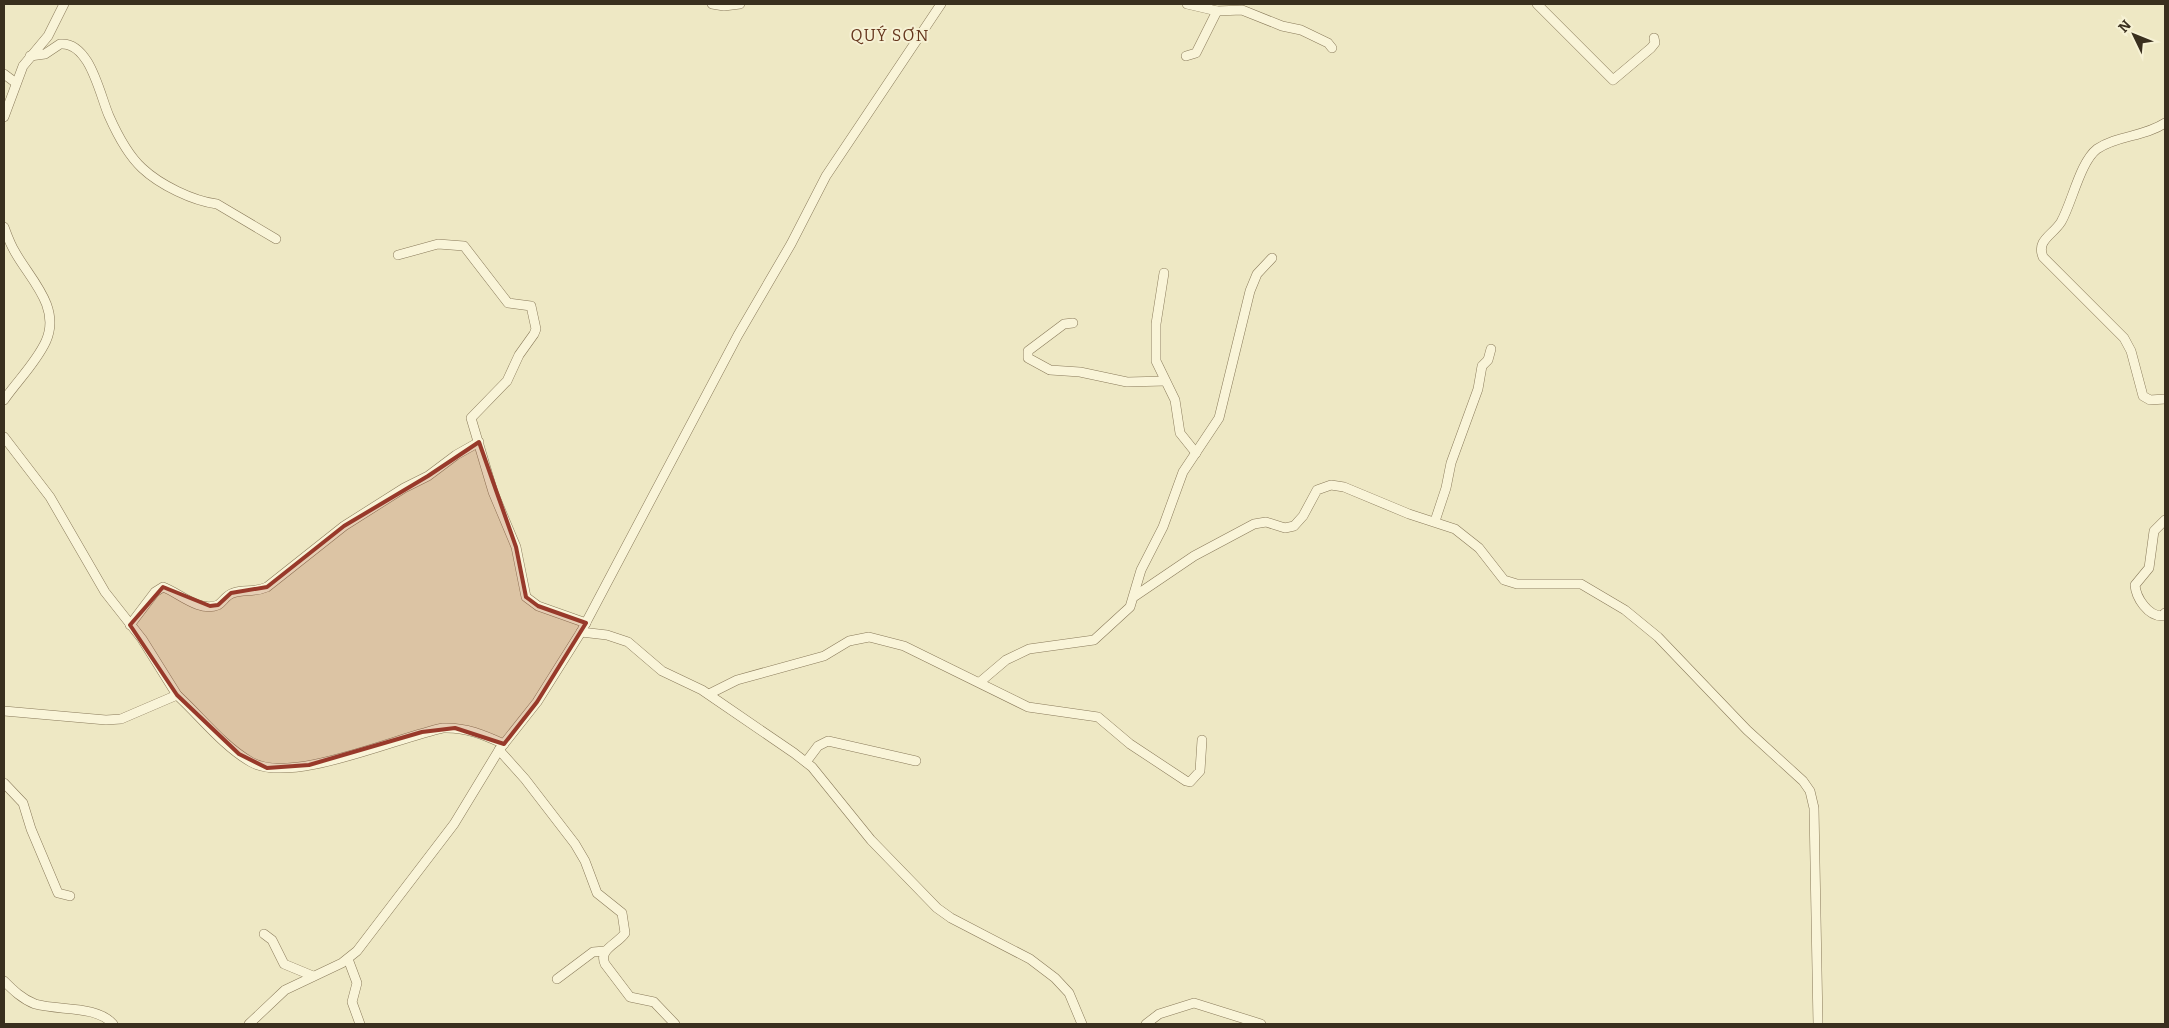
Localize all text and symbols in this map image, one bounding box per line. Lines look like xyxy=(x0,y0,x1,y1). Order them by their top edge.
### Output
north arrow xyxy=(2109,10,2159,60)
text: N xyxy=(2115,17,2135,36)
district label: QUÝ SƠN xyxy=(851,25,929,45)

